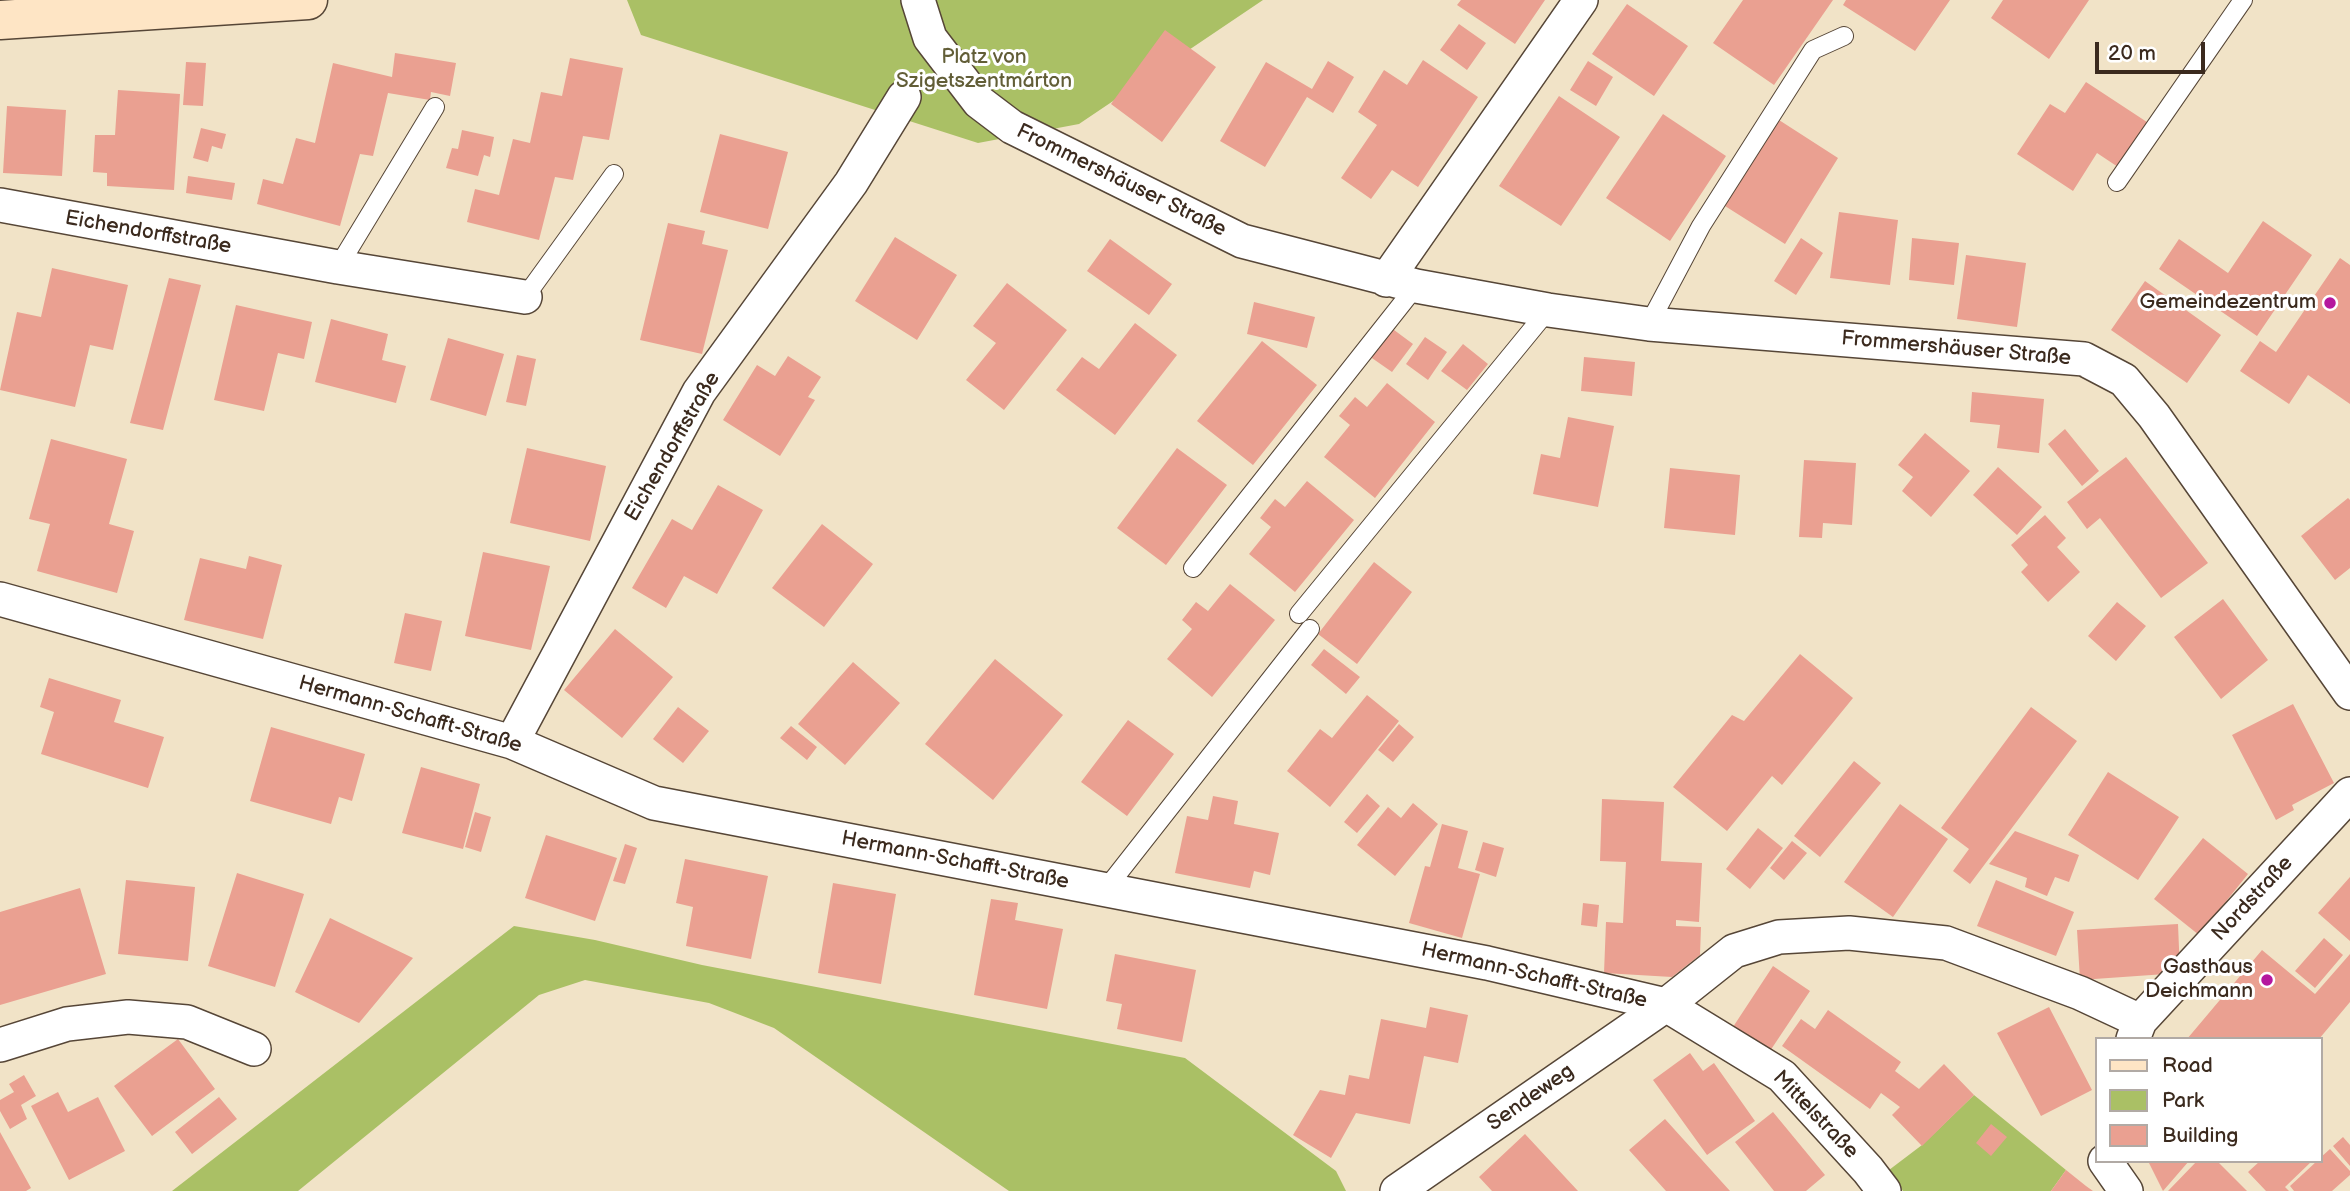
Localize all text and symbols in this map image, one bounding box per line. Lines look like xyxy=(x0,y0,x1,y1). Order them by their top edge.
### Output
scale bar xyxy=(2098,28,2208,72)
text: 20 m xyxy=(2108,41,2156,66)
park label: Platz von Szigetszentmárton xyxy=(896,45,1072,95)
street label: Frommershäuser Straße xyxy=(1012,119,1230,243)
street label: Eichendorffstraße xyxy=(63,206,233,260)
place label: Gemeindezentrum xyxy=(2140,290,2316,316)
marker: Gemeindezentrum xyxy=(2322,295,2338,311)
street label: Frommershäuser Straße xyxy=(1840,326,2072,372)
street label: Eichendorffstraße xyxy=(620,368,726,526)
street label: Hermann-Schafft-Straße xyxy=(295,671,525,759)
street label: Hermann-Schafft-Straße xyxy=(839,827,1071,895)
street label: Nordstraße xyxy=(2207,851,2299,947)
street label: Hermann-Schafft-Straße xyxy=(1418,938,1650,1014)
place label: Gasthaus Deichmann xyxy=(2145,955,2253,1005)
marker: Gasthaus Deichmann xyxy=(2259,972,2275,988)
legend xyxy=(2094,1037,2322,1163)
text: Road xyxy=(2162,1053,2213,1078)
street label: Sendeweg xyxy=(1483,1059,1579,1137)
street label: Mittelstraße xyxy=(1767,1066,1863,1164)
text: Park xyxy=(2162,1088,2204,1113)
text: Building xyxy=(2162,1123,2238,1148)

